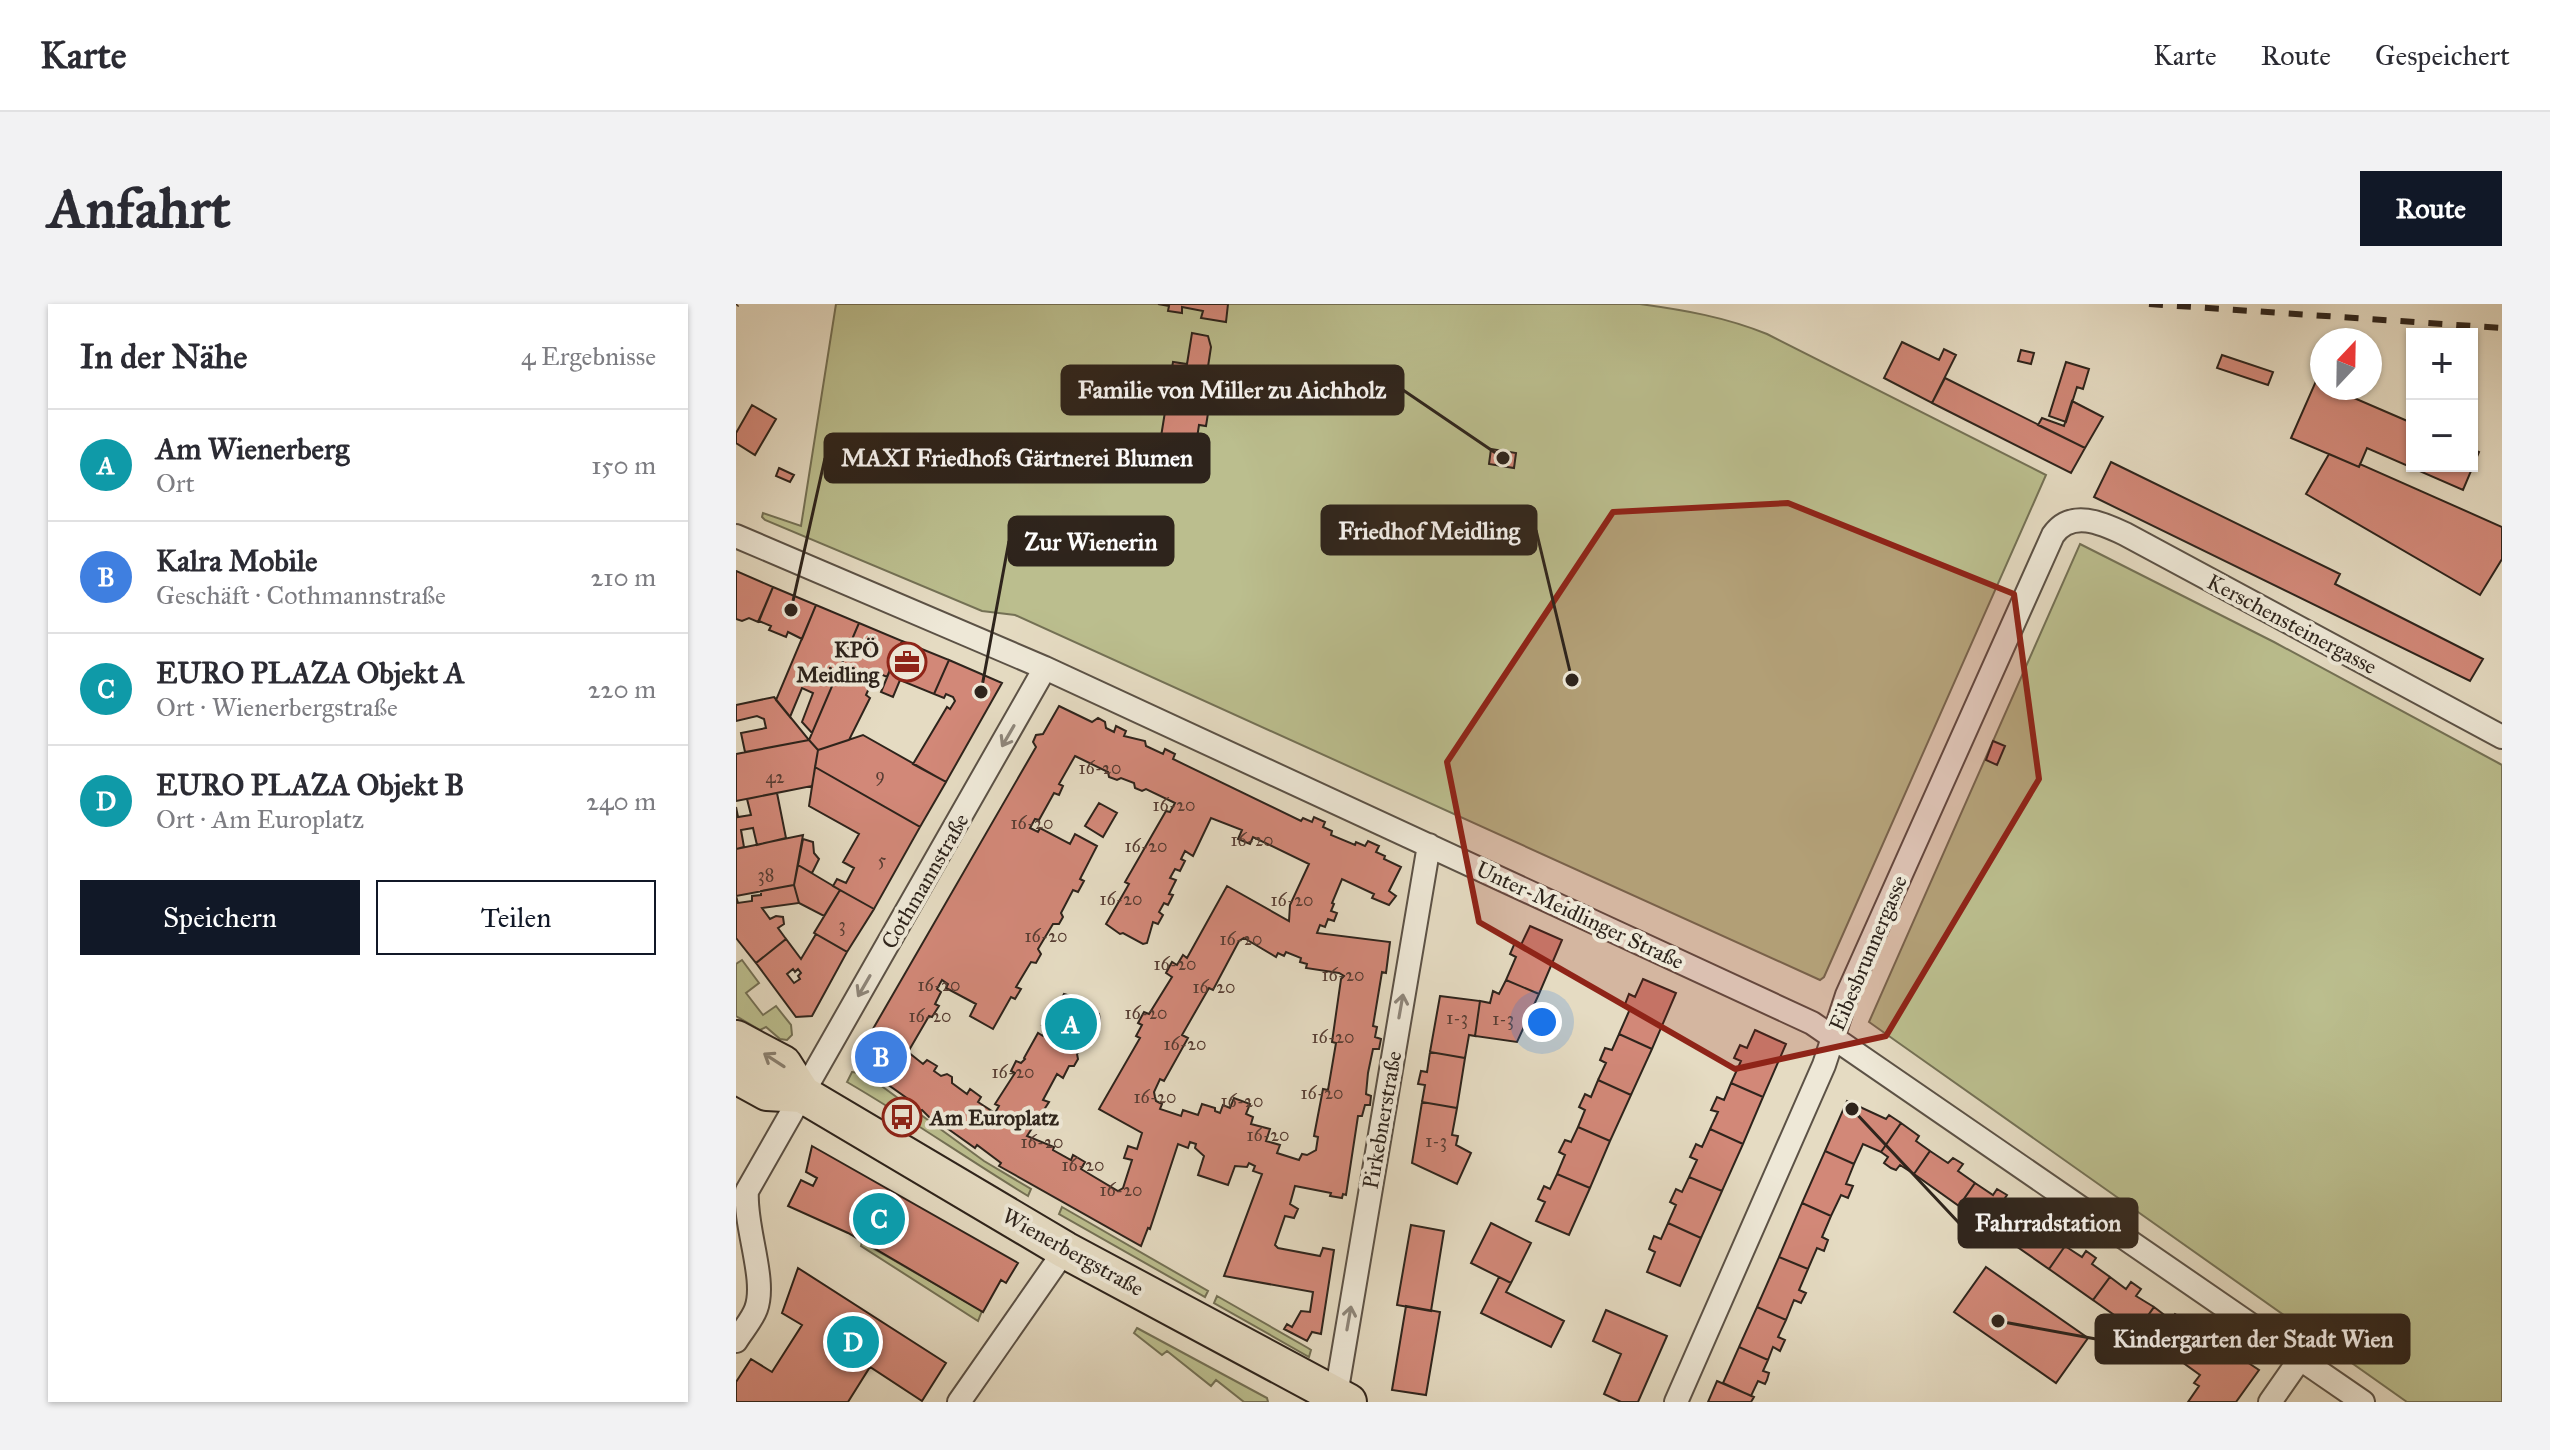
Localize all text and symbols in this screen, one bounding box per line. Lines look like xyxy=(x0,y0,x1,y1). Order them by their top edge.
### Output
text: Karte xyxy=(40,32,127,78)
text: Karte xyxy=(2153,38,2217,73)
text: Route xyxy=(2261,38,2331,73)
text: Gespeichert xyxy=(2375,38,2510,73)
button: Route xyxy=(2360,171,2502,246)
text: Anfahrt xyxy=(48,174,231,242)
north arrow xyxy=(2310,328,2382,400)
map controls xyxy=(2406,328,2478,472)
button: + xyxy=(2406,328,2478,400)
text: In der Nähe xyxy=(80,336,247,377)
text: 4 Ergebnisse xyxy=(521,340,656,372)
callout: Familie von Miller zu Aichholz xyxy=(1062,366,1403,414)
text: Familie von Miller zu Aichholz xyxy=(1078,375,1387,405)
button: − xyxy=(2406,400,2478,472)
text: Am Wienerberg xyxy=(156,431,349,467)
callout: MAXI Friedhofs Gärtnerei Blumen xyxy=(825,434,1209,482)
text: MAXI Friedhofs Gärtnerei Blumen xyxy=(841,443,1193,473)
text: A xyxy=(97,449,115,481)
text: 150 m xyxy=(591,449,656,481)
text: Ort xyxy=(156,467,195,499)
callout: Friedhof Meidling xyxy=(1322,506,1536,554)
text: Friedhof Meidling xyxy=(1338,516,1521,546)
callout: Zur Wienerin xyxy=(1009,517,1173,565)
text: Zur Wienerin xyxy=(1025,527,1157,557)
text: Kalra Mobile xyxy=(156,543,318,579)
text: B xyxy=(97,561,115,593)
text: 210 m xyxy=(590,561,656,593)
street label: Kerschensteinergasse xyxy=(2202,568,2382,680)
text: Geschäft · Cothmannstraße xyxy=(156,579,446,611)
place label: KPÖ Meidling xyxy=(796,636,880,688)
office icon: KPÖ Meidling xyxy=(886,641,928,683)
text: EURO PLAZA Objekt A xyxy=(156,655,465,691)
text: C xyxy=(97,673,115,705)
text: 220 m xyxy=(588,673,656,705)
text: Ort · Wienerbergstraße xyxy=(156,691,398,723)
one-way arrow xyxy=(1000,724,1015,748)
house number: 16-20 xyxy=(1078,757,1122,779)
house number: 9 xyxy=(875,764,885,786)
house number: 42 xyxy=(766,766,785,788)
text: EURO PLAZA Objekt B xyxy=(156,767,464,803)
text: D xyxy=(96,785,116,817)
text: 240 m xyxy=(586,785,656,817)
house number: 16-20 xyxy=(1152,794,1196,816)
text: Ort · Am Europlatz xyxy=(156,803,364,835)
street label: Cothmannstraße xyxy=(875,809,975,953)
house number: 16-20 xyxy=(1010,812,1054,834)
house number: 16-20 xyxy=(1230,829,1274,851)
house number: 16-20 xyxy=(1124,835,1168,857)
house number: 5 xyxy=(878,849,887,871)
street label: Unter-Meidlinger Straße xyxy=(1472,855,1688,975)
house number: 38 xyxy=(758,864,774,886)
street label: Eibesbrunnergasse xyxy=(1823,871,1913,1035)
button: Speichern xyxy=(80,880,360,955)
button: Teilen xyxy=(376,880,656,955)
house number: 16-20 xyxy=(1099,888,1143,910)
house number: 16-20 xyxy=(1270,889,1314,911)
house number: 3 xyxy=(838,914,846,936)
house number: 16-20 xyxy=(1024,925,1068,947)
house number: 16-20 xyxy=(1219,928,1263,950)
house number: 16-20 xyxy=(1153,953,1197,975)
house number: 16-20 xyxy=(1321,964,1365,986)
one-way arrow xyxy=(856,974,872,997)
house number: 16-20 xyxy=(917,974,961,996)
house number: 16-20 xyxy=(1192,976,1236,998)
pin: A xyxy=(1045,994,1097,1054)
one-way arrow xyxy=(1394,994,1409,1019)
house number: 16-20 xyxy=(1124,1002,1168,1024)
your location xyxy=(1522,1002,1562,1042)
house number: 16-20 xyxy=(908,1005,952,1027)
house number: 1-3 xyxy=(1446,1007,1468,1029)
house number: 1-3 xyxy=(1492,1008,1514,1030)
house number: 16-20 xyxy=(1311,1026,1355,1048)
pin: B xyxy=(855,1027,907,1087)
house number: 16-20 xyxy=(1163,1033,1207,1055)
street label: Pirkebnerstraße xyxy=(1357,1049,1407,1191)
one-way arrow xyxy=(764,1052,786,1069)
house number: 16-20 xyxy=(991,1061,1035,1083)
house number: 16-20 xyxy=(1300,1082,1344,1104)
house number: 16-20 xyxy=(1133,1086,1177,1108)
house number: 16-20 xyxy=(1220,1090,1264,1112)
bus stop icon: Am Europlatz xyxy=(881,1096,923,1138)
place label: Am Europlatz xyxy=(928,1104,1060,1131)
house number: 16-20 xyxy=(1246,1124,1290,1146)
house number: 1-3 xyxy=(1425,1130,1447,1152)
house number: 16-20 xyxy=(1020,1131,1064,1153)
house number: 16-20 xyxy=(1061,1154,1105,1176)
house number: 16-20 xyxy=(1099,1179,1143,1201)
pin: C xyxy=(853,1189,905,1249)
callout: Fahrradstation xyxy=(1959,1199,2137,1247)
street label: Wienerbergstraße xyxy=(998,1202,1148,1302)
text: Fahrradstation xyxy=(1975,1208,2121,1238)
one-way arrow xyxy=(1342,1306,1357,1331)
pin: D xyxy=(827,1312,879,1372)
callout: Kindergarten der Stadt Wien xyxy=(2096,1315,2409,1363)
text: Kindergarten der Stadt Wien xyxy=(2112,1324,2394,1354)

